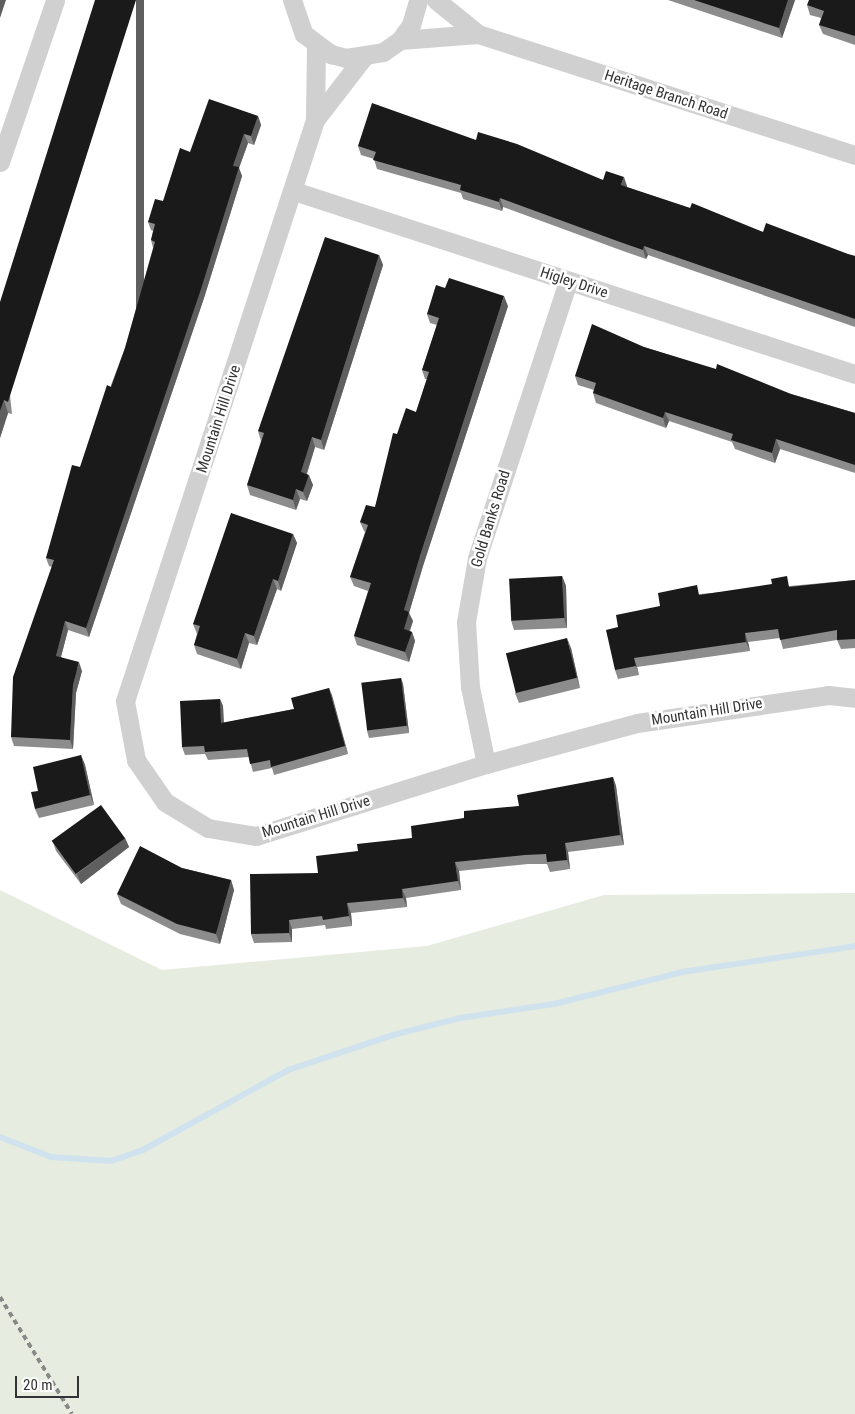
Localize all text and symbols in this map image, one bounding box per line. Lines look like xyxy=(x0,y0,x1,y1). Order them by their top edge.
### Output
street label: Heritage Branch Road xyxy=(602,67,730,123)
street label: Higley Drive xyxy=(538,264,610,302)
street label: Mountain Hill Drive xyxy=(193,363,245,475)
street label: Gold Banks Road xyxy=(468,468,514,570)
street label: Mountain Hill Drive xyxy=(650,694,764,730)
street label: Mountain Hill Drive xyxy=(260,792,372,842)
scale bar xyxy=(18,1366,81,1398)
text: 20 m xyxy=(23,1376,53,1394)

